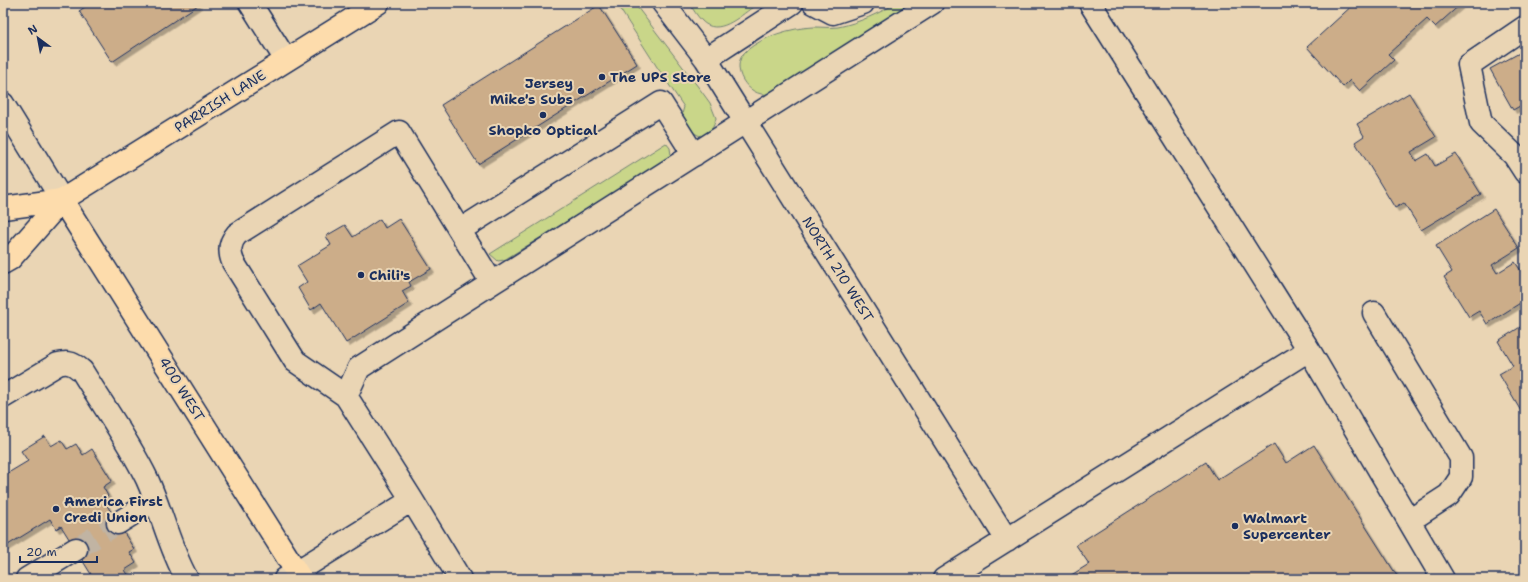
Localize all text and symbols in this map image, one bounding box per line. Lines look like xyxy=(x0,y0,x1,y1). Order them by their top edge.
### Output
north arrow xyxy=(18,18,58,58)
text: N xyxy=(25,21,41,39)
street label: PARRISH LANE xyxy=(171,66,269,136)
place label: The UPS Store xyxy=(610,68,711,86)
marker: The UPS Store xyxy=(597,72,607,82)
place label: Jersey Mike's Subs xyxy=(490,74,573,108)
marker: Jersey Mike's Subs xyxy=(576,86,586,96)
marker: Shopko Optical xyxy=(538,110,548,120)
place label: Shopko Optical xyxy=(488,121,598,139)
street label: NORTH 210 WEST xyxy=(798,213,878,325)
place label: Chili's xyxy=(369,266,411,284)
marker: Chili's xyxy=(356,270,366,280)
street label: 400 WEST xyxy=(155,354,209,425)
place label: America First Credi Union xyxy=(64,492,163,526)
marker: America First Credi Union xyxy=(51,504,61,514)
place label: Walmart Supercenter xyxy=(1243,509,1331,543)
marker: Walmart Supercenter xyxy=(1230,521,1240,531)
scale bar xyxy=(20,538,97,564)
text: 20 m xyxy=(26,544,57,560)

